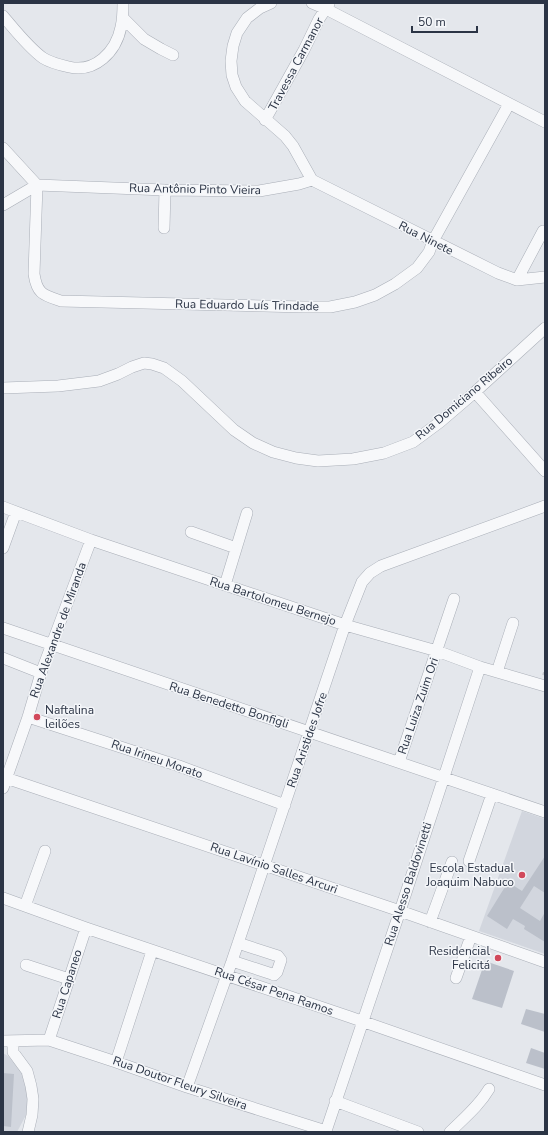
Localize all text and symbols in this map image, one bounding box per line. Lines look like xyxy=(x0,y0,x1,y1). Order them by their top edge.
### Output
scale bar xyxy=(412,8,477,34)
street label: Travessa Carmanor xyxy=(265,14,328,113)
text: 50 m xyxy=(418,14,446,30)
street label: Rua Antônio Pinto Vieira xyxy=(129,180,261,198)
street label: Rua Ninete xyxy=(396,217,456,259)
street label: Rua Eduardo Luís Trindade xyxy=(175,296,319,314)
street label: Rua Domiciano Ribeiro xyxy=(412,352,516,443)
street label: Rua Alexandre de Miranda xyxy=(26,560,90,700)
street label: Rua Bartolomeu Bernejo xyxy=(208,573,339,629)
street label: Rua Luiza Zuim Ori xyxy=(394,656,442,756)
street label: Rua Benedetto Bonfigli xyxy=(167,678,291,732)
street label: Rua Aristides Jofre xyxy=(283,690,331,790)
place label: Naftalina leilões xyxy=(45,702,94,732)
marker: Naftalina leilões xyxy=(32,712,42,722)
street label: Rua Irineu Morato xyxy=(109,736,205,782)
street label: Rua Alesso Baldovinetti xyxy=(380,820,436,948)
street label: Rua Lavínio Salles Arcuri xyxy=(208,839,340,897)
place label: Escola Estadual Joaquim Nabuco xyxy=(425,860,514,890)
marker: Escola Estadual Joaquim Nabuco xyxy=(517,870,527,880)
place label: Residencial Felicitá xyxy=(429,943,490,973)
street label: Rua Capaneo xyxy=(48,947,86,1021)
marker: Residencial Felicitá xyxy=(493,953,503,963)
street label: Rua César Pena Ramos xyxy=(212,963,336,1019)
street label: Rua Doutor Fleury Silveira xyxy=(111,1052,249,1114)

